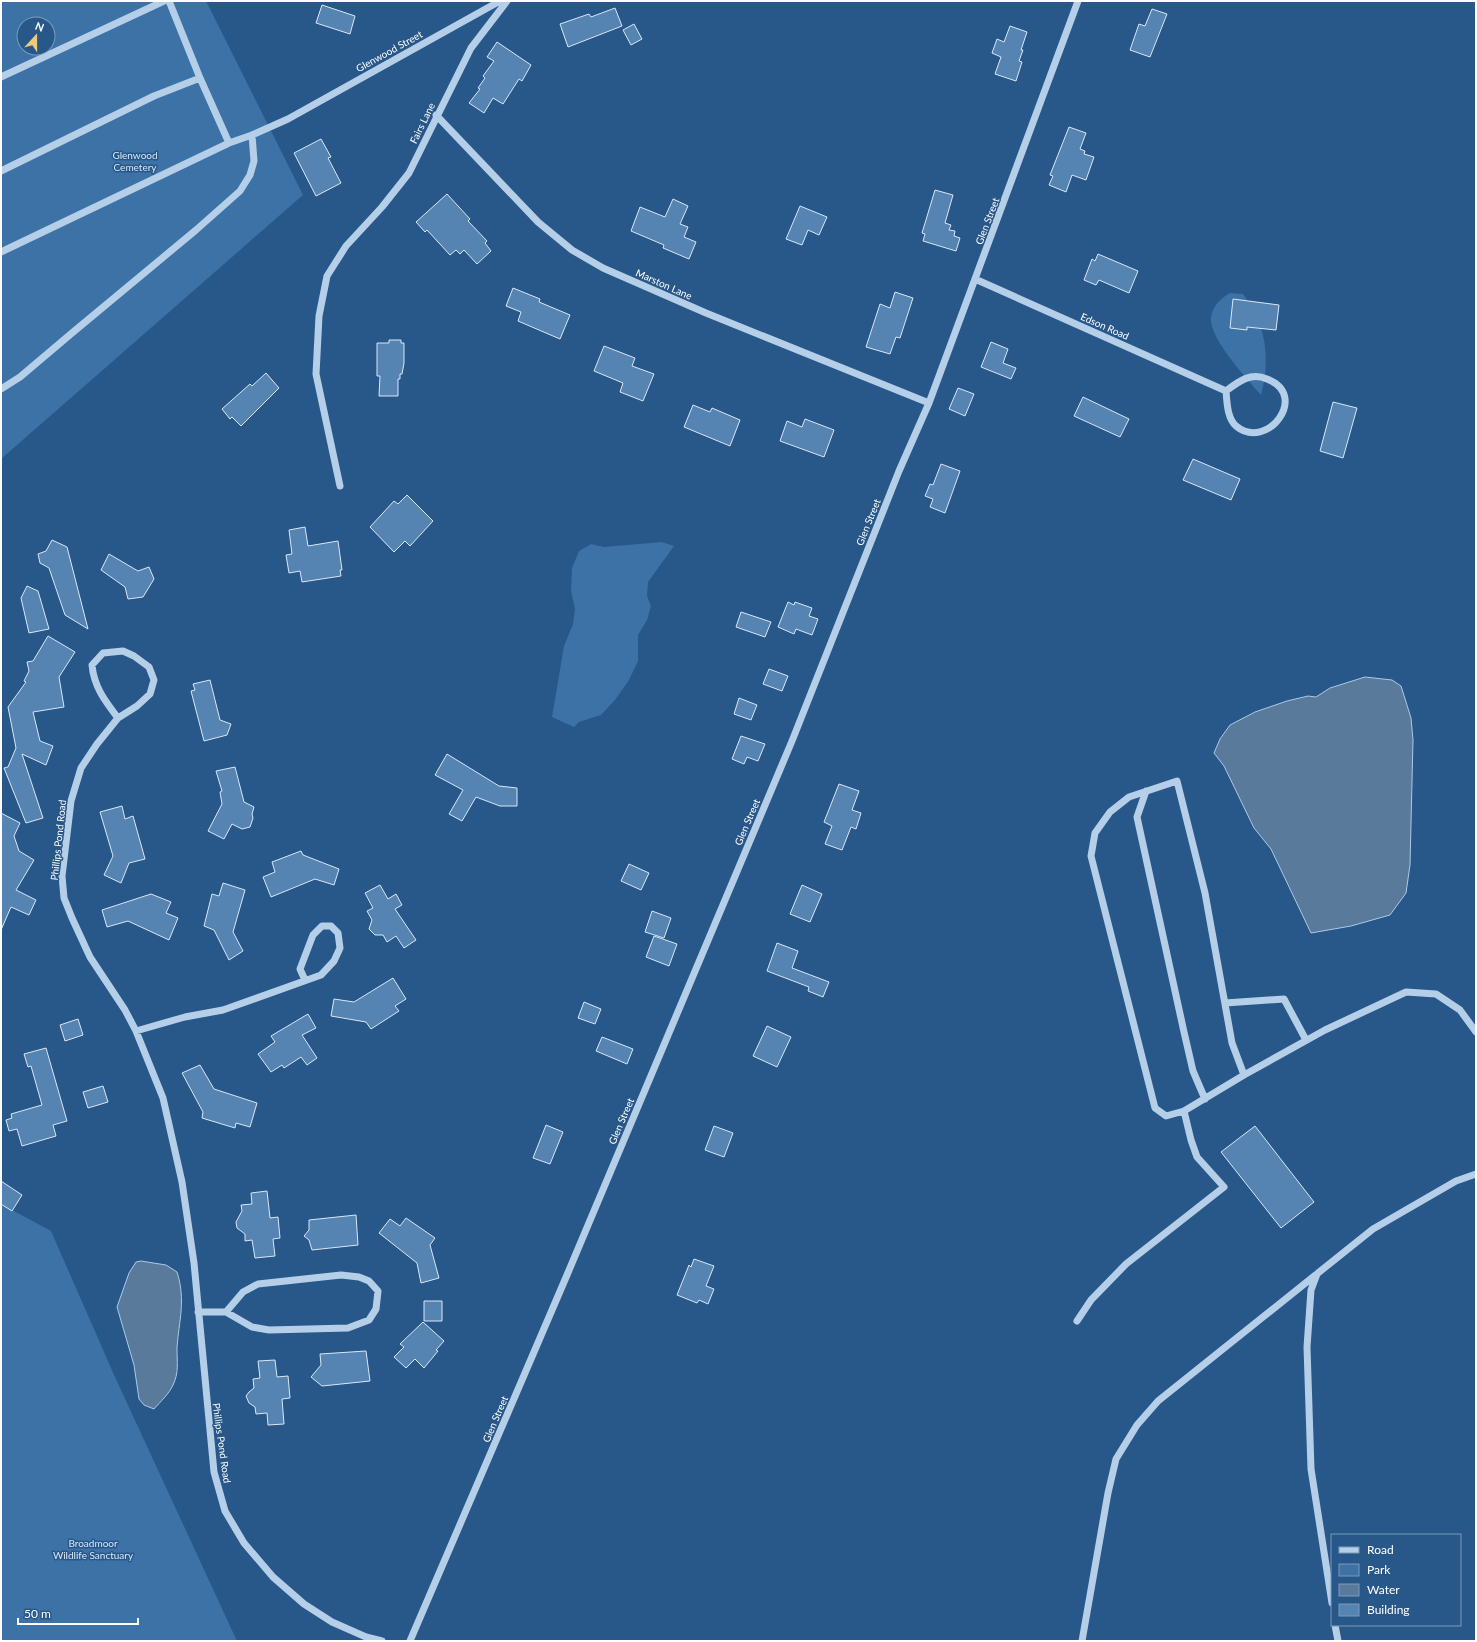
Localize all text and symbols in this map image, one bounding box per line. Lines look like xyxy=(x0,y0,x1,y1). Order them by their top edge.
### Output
north arrow xyxy=(16,16,56,56)
text: N xyxy=(33,19,46,34)
street label: Glenwood Street xyxy=(354,28,425,74)
street label: Fairs Lane xyxy=(407,101,437,145)
park label: Glenwood Cemetery xyxy=(112,149,158,173)
street label: Glen Street xyxy=(973,195,1002,246)
street label: Marston Lane xyxy=(634,266,694,302)
street label: Edson Road xyxy=(1079,310,1131,342)
street label: Glen Street xyxy=(853,496,883,547)
street label: Glen Street xyxy=(732,797,762,847)
street label: Phillips Pond Road xyxy=(48,799,68,881)
street label: Glen Street xyxy=(606,1096,636,1146)
street label: Glen Street xyxy=(480,1394,510,1444)
street label: Phillips Pond Road xyxy=(210,1402,234,1484)
legend xyxy=(1331,1534,1461,1626)
park label: Broadmoor Wildlife Sanctuary xyxy=(53,1537,134,1561)
text: Road xyxy=(1367,1542,1394,1557)
text: Park xyxy=(1367,1562,1391,1577)
text: Water xyxy=(1367,1582,1400,1597)
scale bar xyxy=(18,1600,138,1626)
text: Building xyxy=(1367,1602,1410,1617)
text: 50 m xyxy=(24,1606,51,1621)

